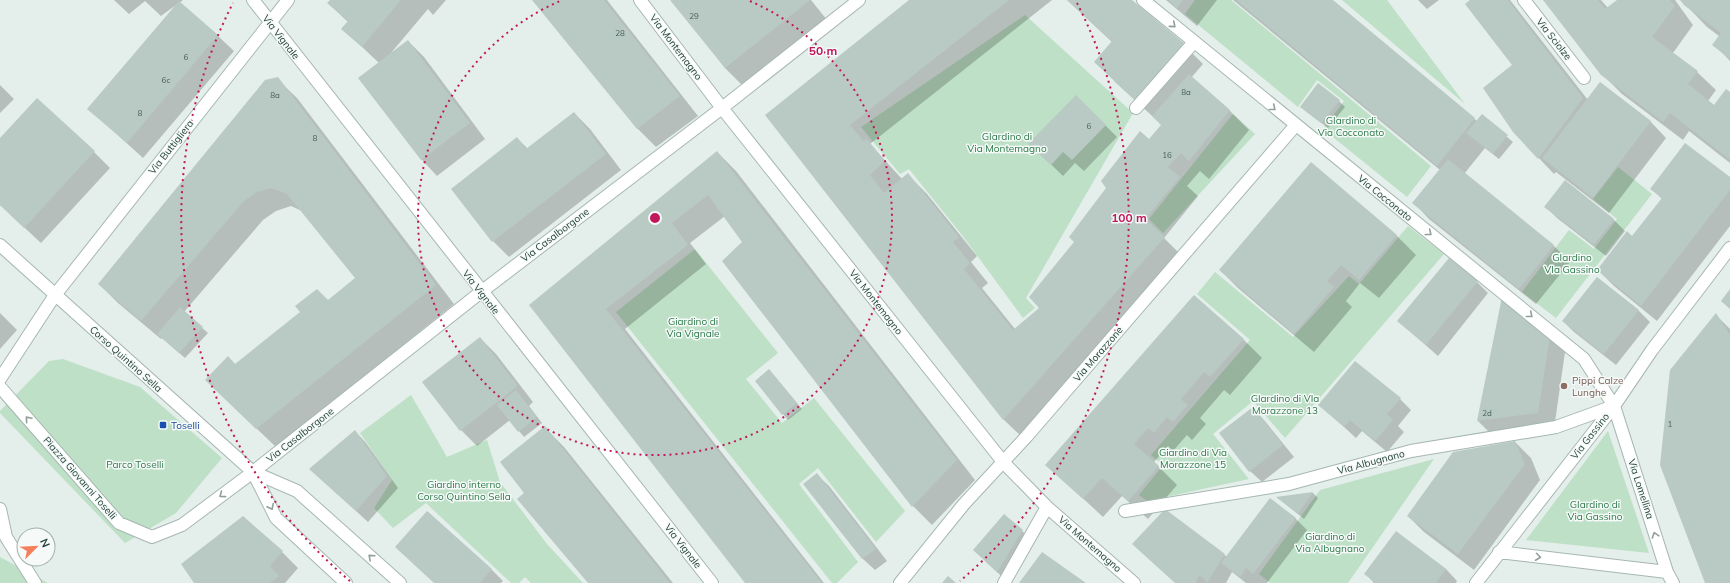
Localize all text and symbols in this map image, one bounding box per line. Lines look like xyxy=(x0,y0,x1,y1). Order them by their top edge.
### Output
street label: Via Montemagno xyxy=(647,11,705,83)
house number: 29 xyxy=(689,11,699,21)
street label: Via Vignale xyxy=(260,12,302,62)
street label: Via Sciolze xyxy=(1533,15,1575,63)
one-way arrow xyxy=(1168,20,1176,27)
house number: 28 xyxy=(615,28,625,38)
text: 50 m xyxy=(809,43,837,58)
house number: 6 xyxy=(184,52,189,62)
house number: 6c xyxy=(162,75,170,85)
house number: 8a xyxy=(1181,87,1191,97)
house number: 8a xyxy=(270,90,280,100)
one-way arrow xyxy=(1269,103,1276,110)
house number: 8 xyxy=(138,108,143,118)
park label: GIardino di Via Cocconato xyxy=(1318,114,1385,139)
street label: Via Buttigliera xyxy=(146,117,196,177)
house number: 6 xyxy=(1087,121,1092,131)
park label: GIardino di Via Montemagno xyxy=(967,130,1047,155)
house number: 8 xyxy=(313,133,318,143)
house number: 16 xyxy=(1162,150,1172,160)
street label: Via Cocconato xyxy=(1355,172,1415,224)
street label: Via Casalborgone xyxy=(518,205,592,265)
text: 100 m xyxy=(1111,210,1147,225)
centre of rings xyxy=(648,211,662,225)
one-way arrow xyxy=(1424,229,1431,236)
park label: GIardino VIa Gassino xyxy=(1544,251,1600,276)
street label: Via Vignale xyxy=(460,267,502,317)
street label: Via Montemagno xyxy=(846,267,906,338)
one-way arrow xyxy=(1525,311,1532,318)
park label: Giardino di Via Vignale xyxy=(666,315,720,340)
street label: Corso Quintino Sella xyxy=(87,323,165,395)
street label: Via Morazzone xyxy=(1070,324,1126,384)
place label: Pippi Calze Lunghe xyxy=(1572,374,1623,399)
marker: Pippi Calze Lunghe xyxy=(1559,381,1569,391)
park label: GIardino di VIa Morazzone 13 xyxy=(1251,392,1319,417)
street label: Via Casalborgone xyxy=(264,405,336,465)
house number: 2d xyxy=(1482,408,1492,418)
street label: Via Gassino xyxy=(1568,410,1612,462)
one-way arrow xyxy=(26,417,33,424)
place label: Toselli xyxy=(171,419,200,432)
house number: 1 xyxy=(1668,419,1673,429)
marker: Toselli xyxy=(158,420,168,430)
street label: Piazza Giovanni Toselli xyxy=(40,434,120,522)
park label: Giardino di Via Morazzone 15 xyxy=(1159,446,1227,471)
street label: Via Albugnano xyxy=(1336,447,1406,477)
street label: Via Lomellina xyxy=(1625,457,1657,521)
park label: Parco Toselli xyxy=(106,458,164,471)
park label: Giardino interno Corso Quintino Sella xyxy=(417,478,511,503)
one-way arrow xyxy=(219,490,226,498)
park label: GIardino di Via Gassino xyxy=(1567,498,1623,523)
one-way arrow xyxy=(266,503,273,510)
street label: Via Montemagno xyxy=(1056,513,1124,575)
street label: Via Vignale xyxy=(662,521,704,571)
north arrow xyxy=(16,527,56,567)
park label: Giardino di Via Albugnano xyxy=(1296,530,1365,555)
one-way arrow xyxy=(1651,532,1660,539)
text: N xyxy=(37,536,53,550)
one-way arrow xyxy=(1535,552,1541,561)
one-way arrow xyxy=(368,554,376,562)

